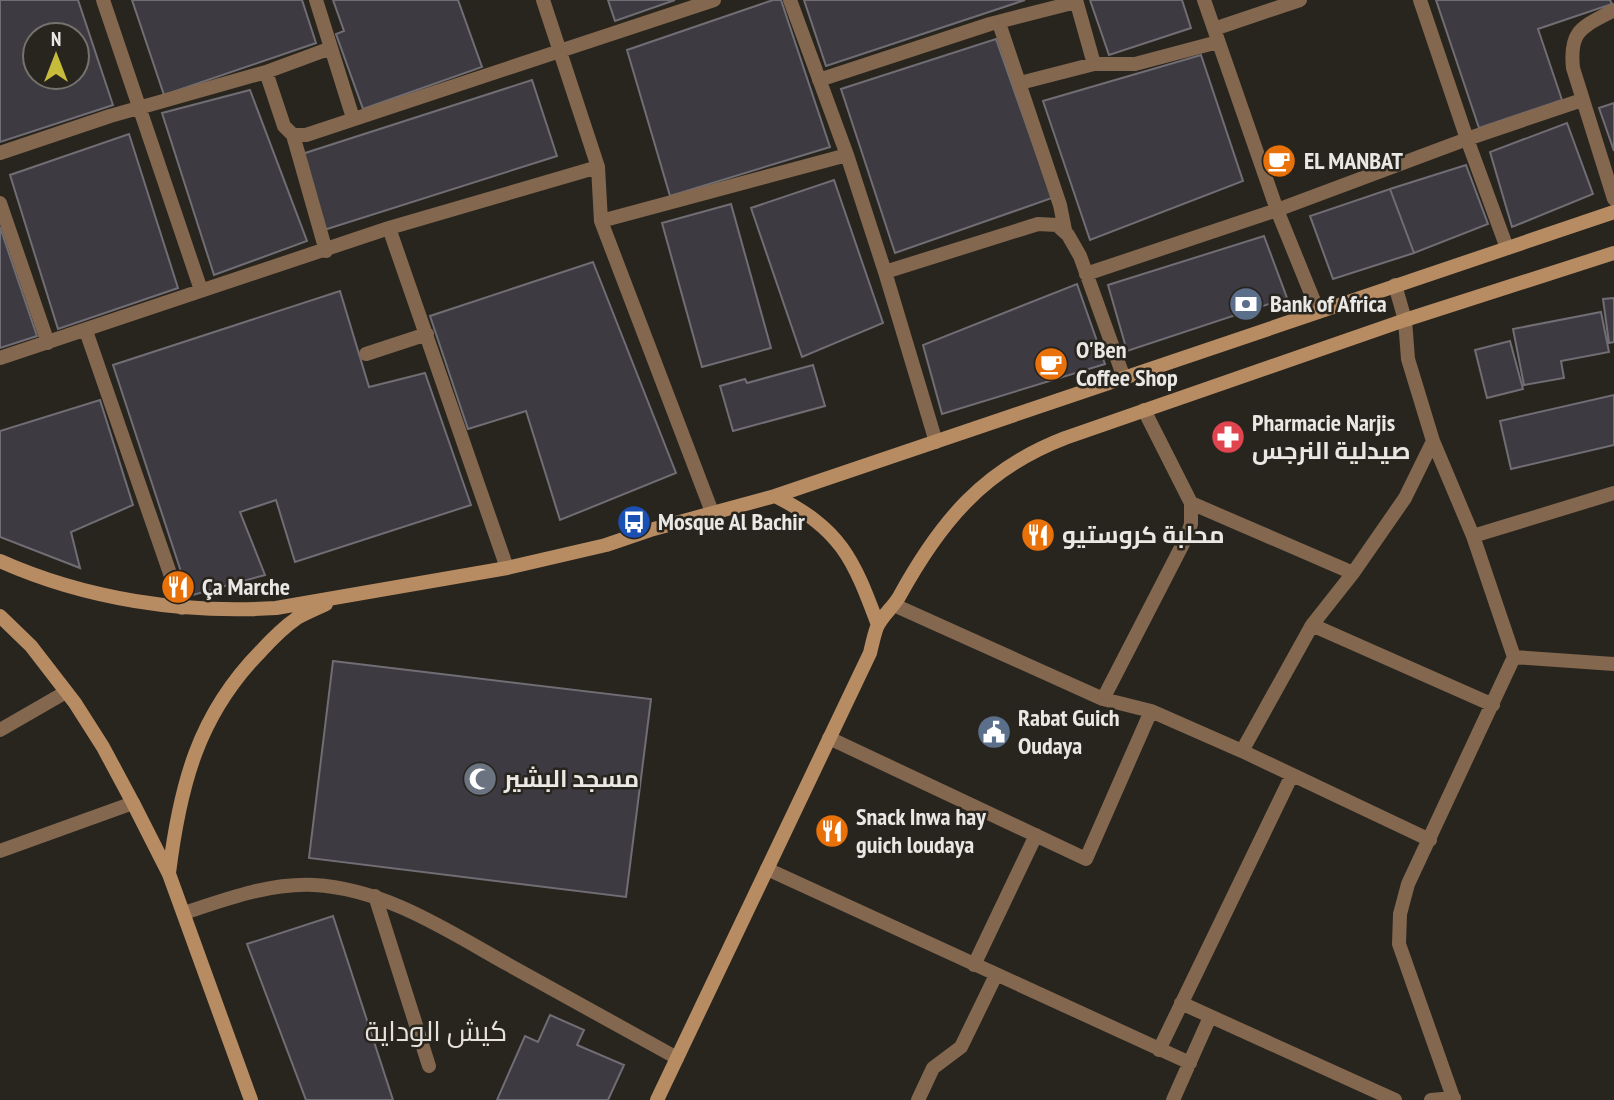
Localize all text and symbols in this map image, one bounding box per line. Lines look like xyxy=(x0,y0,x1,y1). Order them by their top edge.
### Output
north arrow xyxy=(21,21,91,91)
text: N xyxy=(51,27,61,51)
cafe icon: EL MANBAT xyxy=(1260,142,1298,180)
place label: EL MANBAT xyxy=(1304,145,1403,176)
bank icon: Bank of Africa xyxy=(1227,285,1265,323)
place label: Bank of Africa xyxy=(1270,288,1387,319)
place label: O'Ben Coffee Shop xyxy=(1076,334,1178,393)
cafe icon: O'Ben Coffee Shop xyxy=(1032,345,1070,383)
place label: Pharmacie Narjis صيدلية النرجس xyxy=(1252,407,1411,466)
pharmacy icon: Pharmacie Narjis صيدلية النرجس xyxy=(1209,418,1247,456)
bus stop icon: Mosque Al Bachir xyxy=(615,503,653,541)
place label: Mosque Al Bachir xyxy=(658,506,806,537)
restaurant icon: محلبة كروستيو xyxy=(1019,516,1057,554)
place label: محلبة كروستيو xyxy=(1062,519,1225,550)
restaurant icon: Ça Marche xyxy=(159,568,197,606)
place label: Ça Marche xyxy=(202,571,290,602)
place label: Rabat Guich Oudaya xyxy=(1018,702,1119,761)
public building icon: Rabat Guich Oudaya xyxy=(975,713,1013,751)
mosque icon: مسجد البشير xyxy=(461,760,499,798)
place label: مسجد البشير xyxy=(503,763,639,794)
place label: Snack Inwa hay guich loudaya xyxy=(856,801,986,860)
restaurant icon: Snack Inwa hay guich loudaya xyxy=(813,812,851,850)
district label: كيش الوداية xyxy=(365,1012,507,1049)

